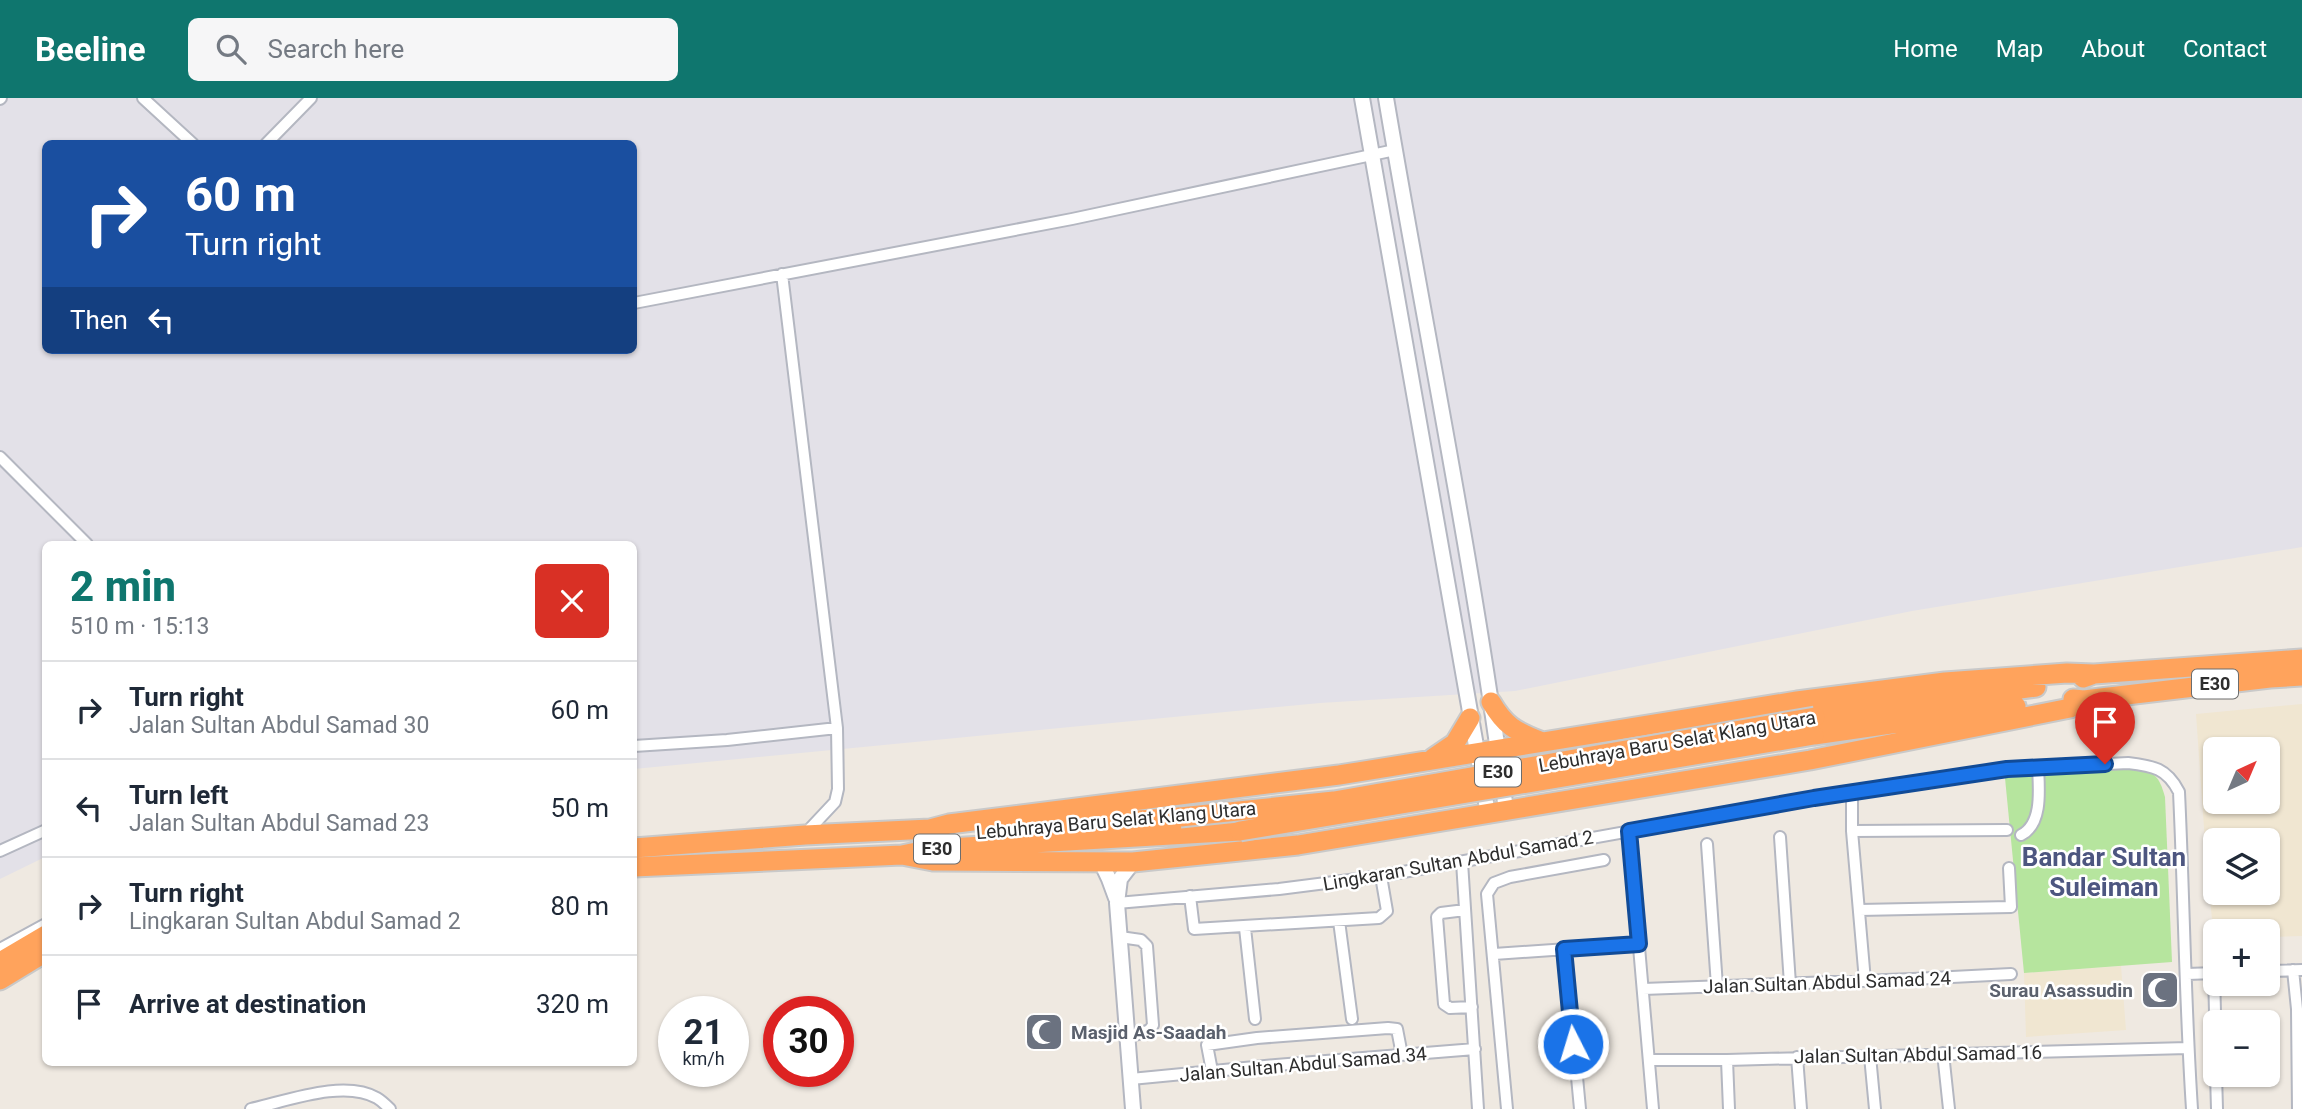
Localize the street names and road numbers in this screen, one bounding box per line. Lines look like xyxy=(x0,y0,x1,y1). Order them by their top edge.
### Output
road number: E30 xyxy=(2192,670,2238,698)
street label: Lebuhraya Baru Selat Klang Utara xyxy=(1537,706,1818,777)
road number: E30 xyxy=(1475,758,1521,786)
street label: Lebuhraya Baru Selat Klang Utara xyxy=(975,797,1257,844)
street label: Lingkaran Sultan Abdul Samad 2 xyxy=(1321,825,1595,896)
road number: E30 xyxy=(914,834,960,864)
street label: Jalan Sultan Abdul Samad 24 xyxy=(1703,967,1952,998)
street label: Jalan Sultan Abdul Samad 16 xyxy=(1794,1041,2042,1068)
street label: Jalan Sultan Abdul Samad 34 xyxy=(1178,1042,1428,1087)

